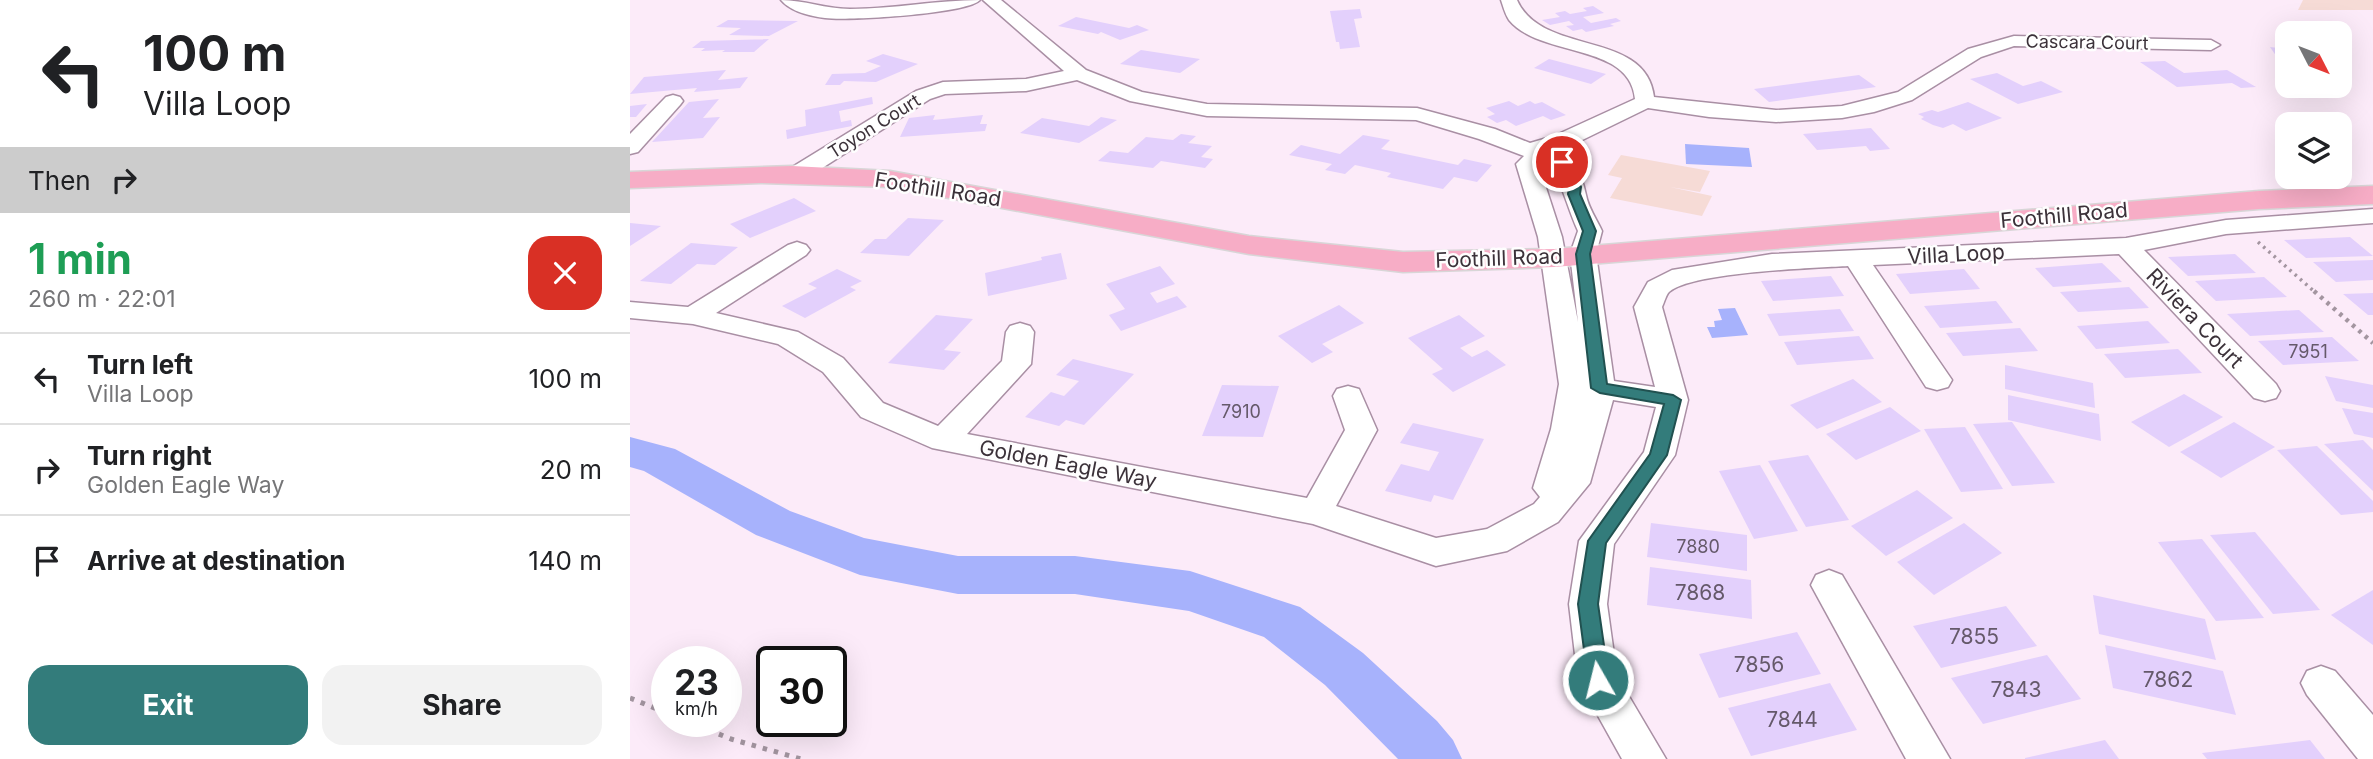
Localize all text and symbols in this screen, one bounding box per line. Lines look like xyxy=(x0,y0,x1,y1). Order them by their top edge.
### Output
north arrow xyxy=(2275,21,2352,98)
map controls xyxy=(2275,21,2352,189)
text: 100 m xyxy=(143,24,287,83)
icon: left xyxy=(28,28,119,119)
street label: Cascara Court xyxy=(2025,30,2149,54)
text: Villa Loop xyxy=(143,84,291,123)
street label: Toyon Court xyxy=(824,89,924,163)
button: layers xyxy=(2275,112,2352,189)
pin xyxy=(1532,132,1592,192)
icon: arrive xyxy=(1543,143,1581,181)
icon: right xyxy=(105,161,143,199)
text: Then xyxy=(28,165,91,196)
street label: Foothill Road xyxy=(873,167,1003,211)
street label: Foothill Road xyxy=(1999,197,2129,233)
text: 1 min xyxy=(28,233,132,284)
button: close xyxy=(528,236,602,310)
street label: Villa Loop xyxy=(1907,239,2005,269)
street label: Foothill Road xyxy=(1435,243,1563,273)
street label: Riviera Court xyxy=(2141,263,2249,373)
text: 260 m · 22:01 xyxy=(28,285,176,313)
house number: 7951 xyxy=(2288,341,2328,362)
text: Turn left xyxy=(87,349,193,380)
icon: left xyxy=(28,360,66,398)
text: 100 m xyxy=(529,363,602,394)
text: Villa Loop xyxy=(87,380,194,408)
house number: 7910 xyxy=(1221,401,1261,422)
street label: Golden Eagle Way xyxy=(977,435,1159,494)
text: Turn right xyxy=(87,440,212,471)
icon: right xyxy=(28,451,66,489)
text: 20 m xyxy=(540,454,602,485)
text: Golden Eagle Way xyxy=(87,471,284,499)
house number: 7880 xyxy=(1676,536,1720,557)
icon: arrive xyxy=(28,542,66,580)
text: Arrive at destination xyxy=(87,545,346,576)
text: 140 m xyxy=(528,545,602,576)
house number: 7868 xyxy=(1675,580,1725,605)
house number: 7855 xyxy=(1949,624,1999,649)
position arrow xyxy=(1561,643,1635,717)
speed limit sign: 30 xyxy=(756,646,847,737)
house number: 7856 xyxy=(1734,652,1784,677)
text: 23 xyxy=(674,661,719,703)
button: Exit xyxy=(28,665,308,745)
button: Share xyxy=(322,665,602,745)
house number: 7862 xyxy=(2143,667,2193,692)
house number: 7843 xyxy=(1990,677,2042,702)
text: km/h xyxy=(675,698,718,719)
house number: 7844 xyxy=(1766,707,1818,732)

